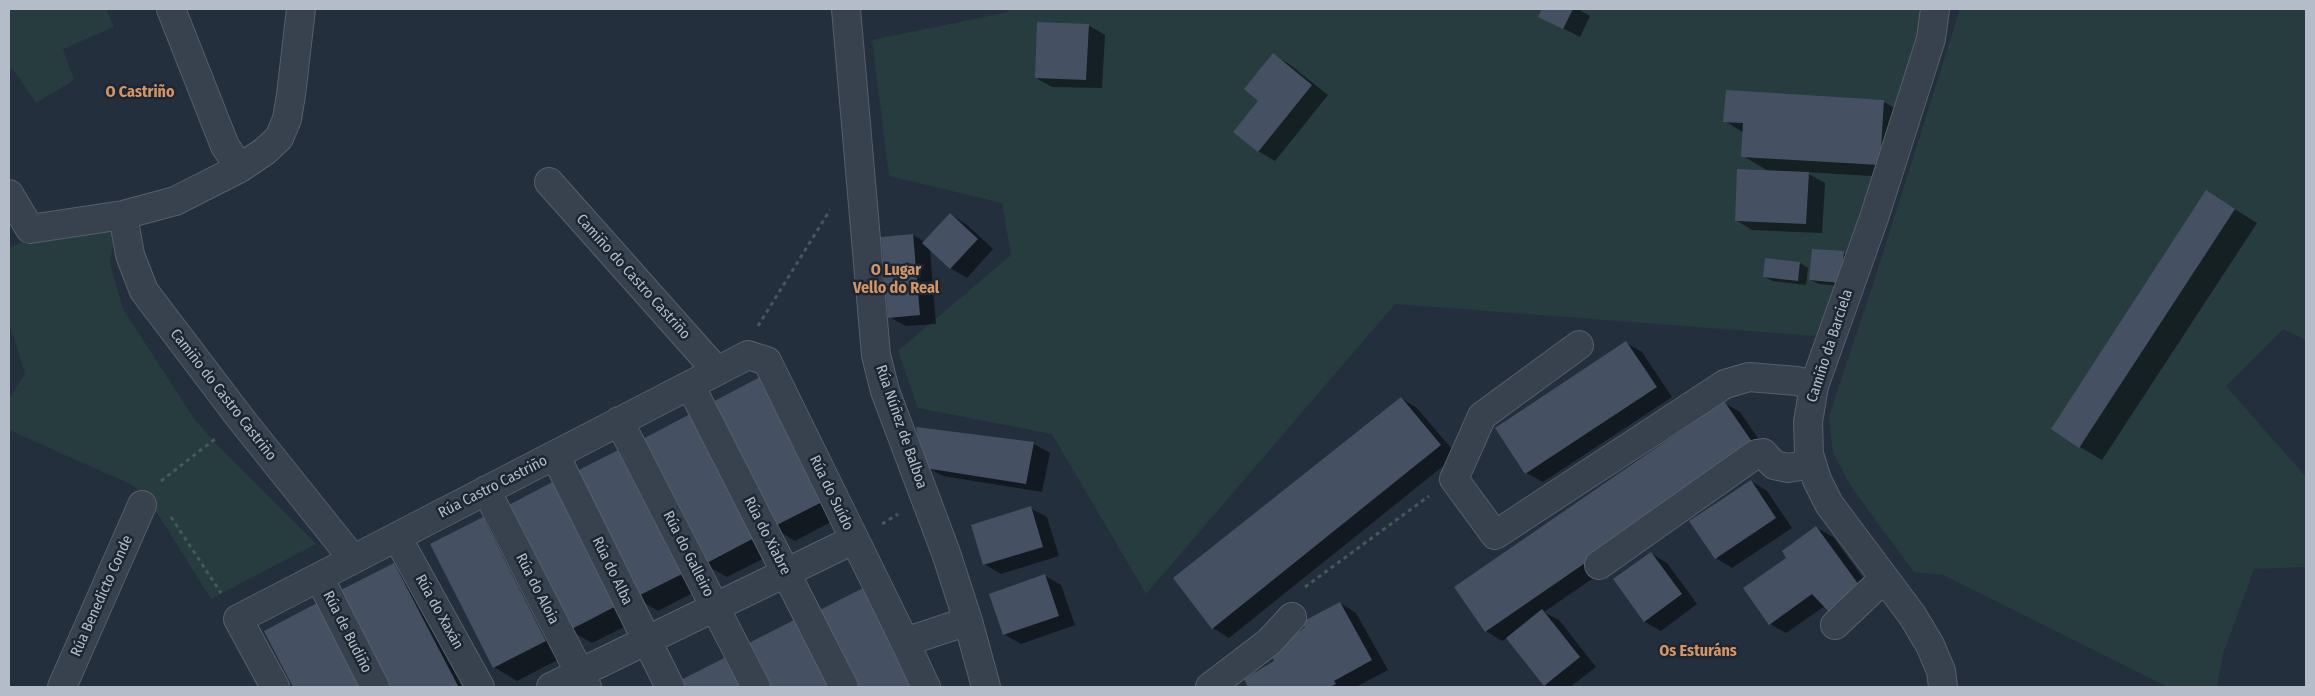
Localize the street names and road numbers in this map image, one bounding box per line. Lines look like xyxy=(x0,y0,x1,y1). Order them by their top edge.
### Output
street label: Camiño do Castro Castriño xyxy=(572,211,694,343)
street label: Camiño da Barciela xyxy=(1803,287,1857,405)
street label: Camiño do Castro Castriño xyxy=(166,326,280,464)
street label: Rúa Núñez de Balboa xyxy=(871,363,931,491)
street label: Rúa Castro Castriño xyxy=(435,452,551,522)
street label: Rúa do Suído xyxy=(805,452,857,534)
street label: Rúa do Xiabre xyxy=(740,494,794,578)
street label: Rúa do Galleiro xyxy=(659,508,717,600)
street label: Rúa Benedicto Conde xyxy=(67,533,137,659)
street label: Rúa do Alba xyxy=(588,534,636,608)
street label: Rúa do Aloia xyxy=(511,551,563,627)
street label: Rúa do Xaxán xyxy=(411,572,467,652)
street label: Rúa de Budiño xyxy=(319,588,375,676)

